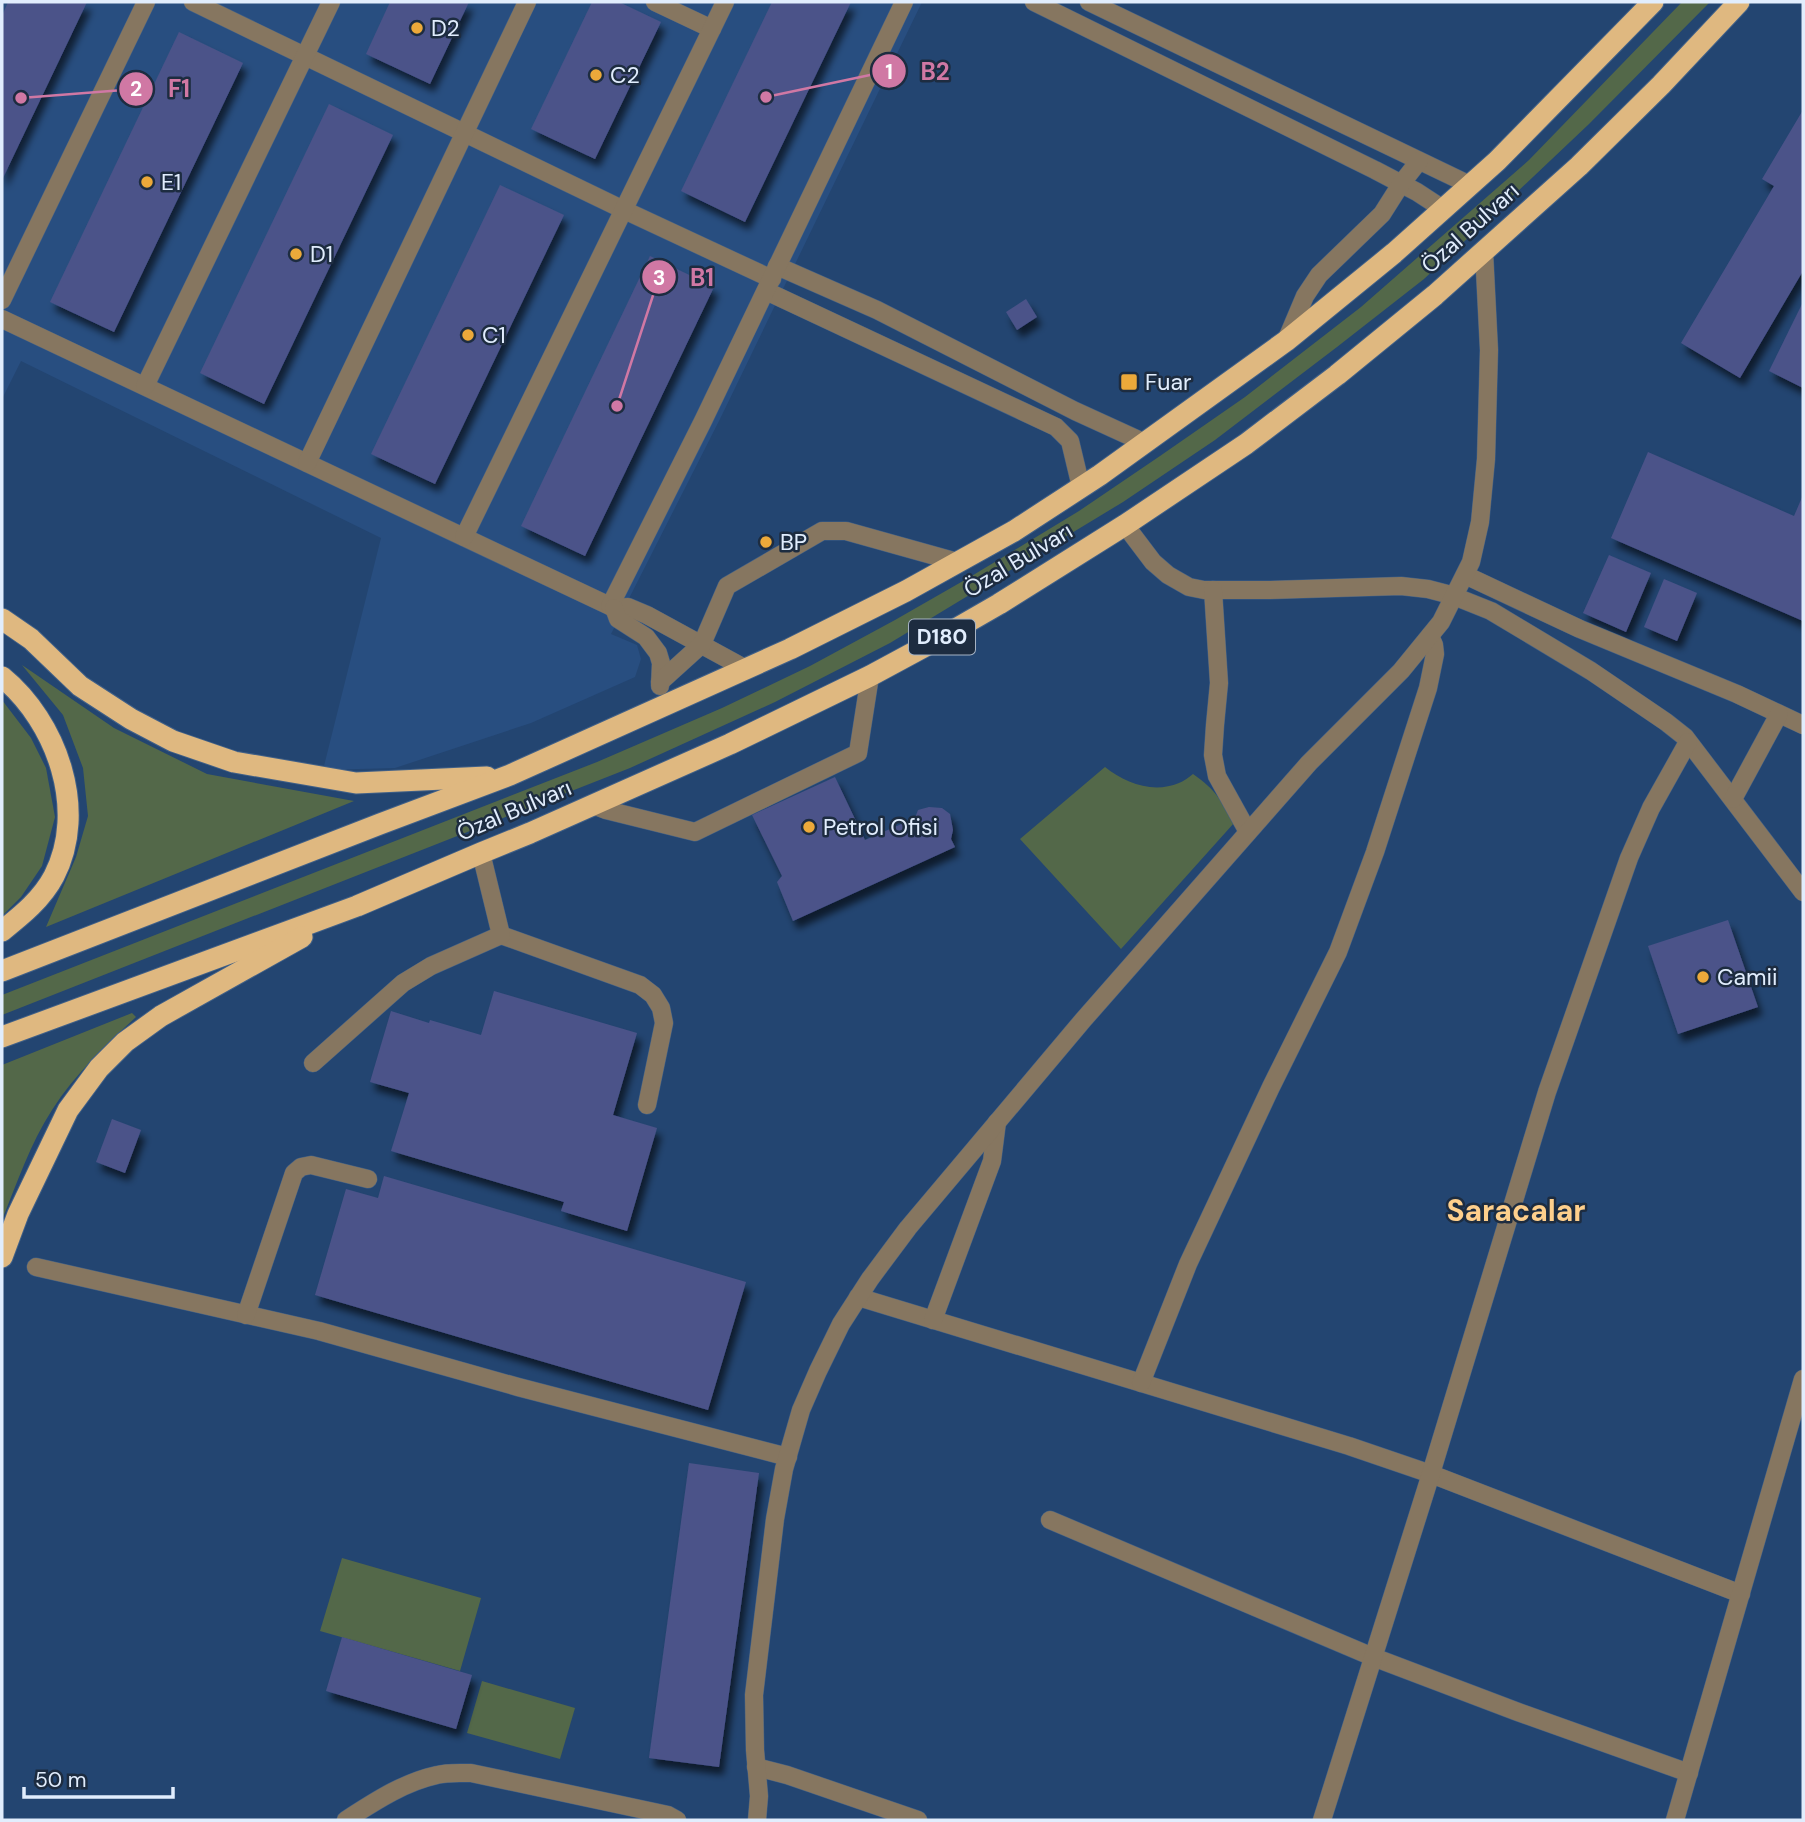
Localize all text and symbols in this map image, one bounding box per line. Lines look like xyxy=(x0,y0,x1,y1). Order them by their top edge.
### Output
place label: D2 xyxy=(431,13,460,43)
marker: D2 xyxy=(409,20,425,36)
callout: B2 xyxy=(872,49,964,94)
text: B2 xyxy=(920,56,950,87)
text: 1 xyxy=(885,58,893,86)
place label: C2 xyxy=(610,60,640,90)
callout: F1 xyxy=(119,66,204,111)
marker: C2 xyxy=(588,67,604,83)
text: F1 xyxy=(168,73,190,104)
text: 2 xyxy=(130,75,142,103)
place label: E1 xyxy=(161,167,181,197)
marker: E1 xyxy=(139,174,155,190)
street label: Özal Bulvarı xyxy=(1415,176,1525,280)
place label: D1 xyxy=(310,239,333,269)
marker: D1 xyxy=(288,246,304,262)
callout: B1 xyxy=(641,255,728,300)
text: B1 xyxy=(690,262,714,293)
text: 3 xyxy=(653,264,665,292)
place label: C1 xyxy=(482,320,506,350)
marker: C1 xyxy=(460,327,476,343)
place label: Fuar xyxy=(1145,367,1192,397)
marker: Fuar xyxy=(1119,372,1139,392)
street label: Özal Bulvarı xyxy=(958,516,1078,604)
place label: BP xyxy=(780,527,807,557)
marker: BP xyxy=(758,534,774,550)
road number: D180 xyxy=(909,620,975,654)
street label: Özal Bulvarı xyxy=(452,772,576,848)
place label: Petrol Ofisi xyxy=(823,812,938,842)
marker: Petrol Ofisi xyxy=(801,819,817,835)
place label: Camii xyxy=(1717,962,1778,992)
marker: Camii xyxy=(1695,969,1711,985)
district label: Saracalar xyxy=(1446,1191,1586,1230)
scale bar xyxy=(24,1756,173,1800)
text: 50 m xyxy=(35,1766,86,1794)

